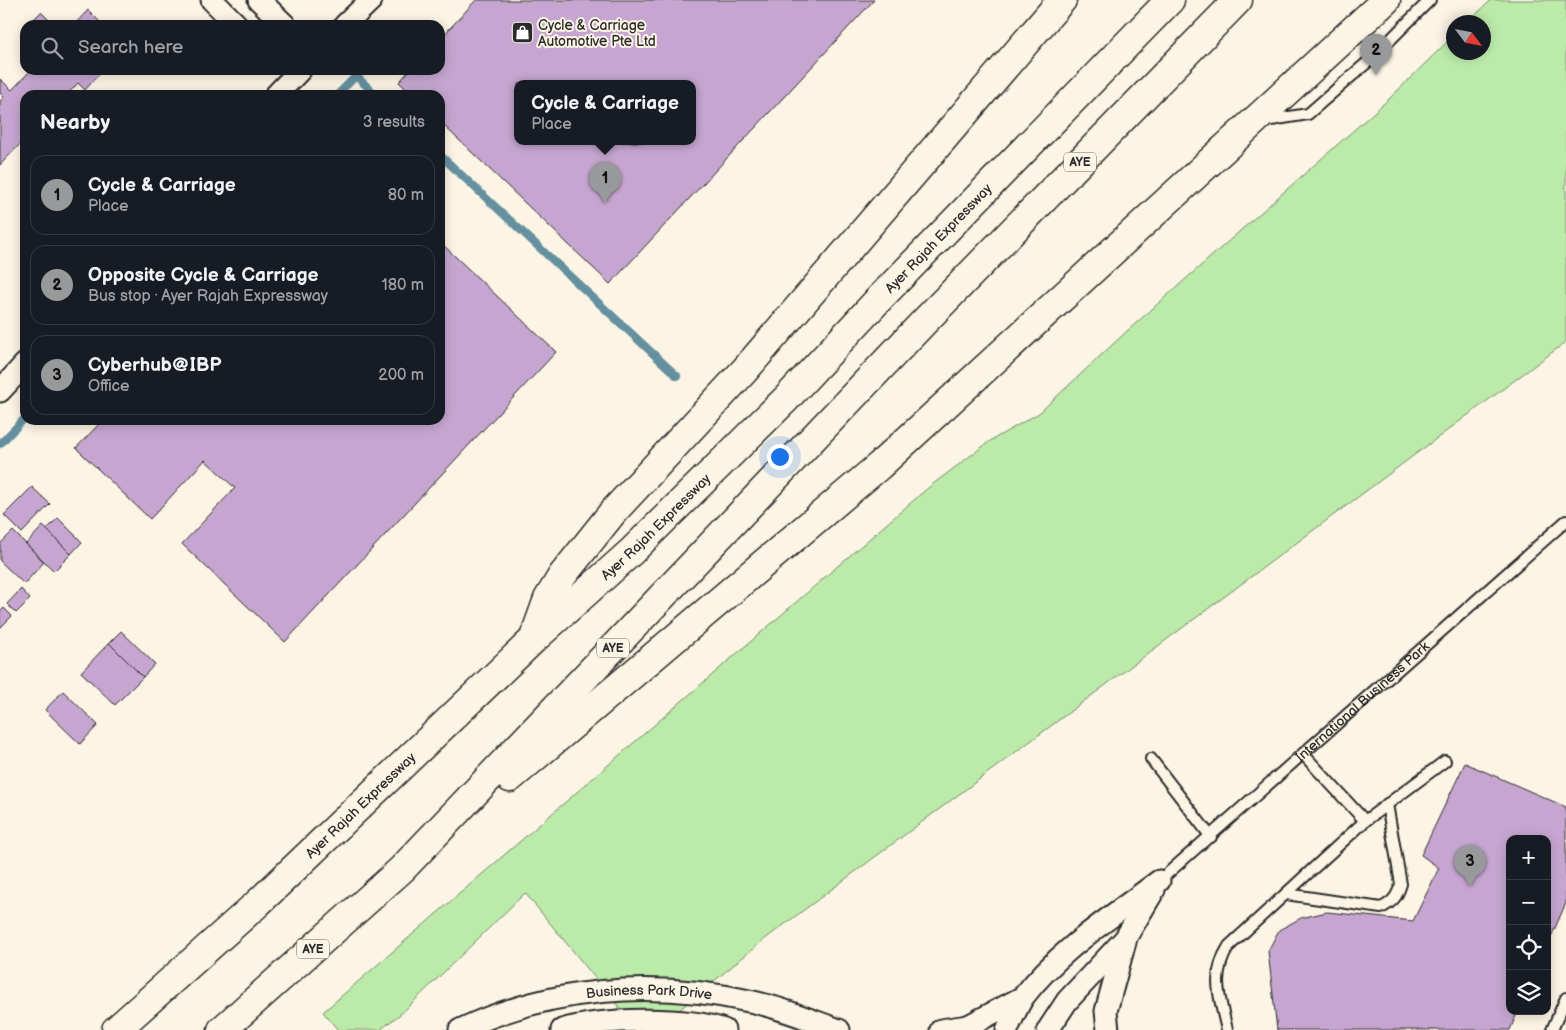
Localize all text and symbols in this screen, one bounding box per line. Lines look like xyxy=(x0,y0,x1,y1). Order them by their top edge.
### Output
north arrow xyxy=(1446,15,1491,60)
place label: Cycle & Carriage Automotive Pte Ltd xyxy=(538,17,656,50)
search box xyxy=(20,20,445,75)
shop icon: Cycle & Carriage Automotive Pte Ltd xyxy=(510,21,534,45)
icon: search xyxy=(38,34,66,62)
pin: 2 xyxy=(1360,34,1392,75)
text: Search here xyxy=(78,36,183,59)
popup xyxy=(514,80,696,145)
text: Cycle & Carriage xyxy=(531,92,679,115)
text: Nearby xyxy=(40,110,110,135)
text: 3 results xyxy=(363,113,425,132)
text: Place xyxy=(531,115,572,134)
road number: AYE xyxy=(1064,152,1096,172)
pin: 1 xyxy=(589,162,621,203)
text: Cycle & Carriage xyxy=(88,174,236,197)
street label: Ayer Rajah Expressway xyxy=(881,179,996,296)
text: 1 xyxy=(54,186,60,205)
text: 80 m xyxy=(388,186,424,205)
text: Place xyxy=(88,197,129,216)
text: Opposite Cycle & Carriage xyxy=(88,264,318,287)
text: 2 xyxy=(52,276,62,295)
text: 180 m xyxy=(382,276,424,295)
text: Bus stop · Ayer Rajah Expressway xyxy=(88,287,328,306)
text: Cyberhub@IBP xyxy=(88,354,221,377)
text: 3 xyxy=(52,366,62,385)
text: 200 m xyxy=(378,366,424,385)
text: Office xyxy=(88,377,130,396)
your location xyxy=(767,444,793,470)
street label: Ayer Rajah Expressway xyxy=(597,469,715,584)
road number: AYE xyxy=(597,638,629,658)
street label: International Business Park xyxy=(1291,638,1433,765)
street label: Ayer Rajah Expressway xyxy=(302,748,419,862)
map controls xyxy=(1506,835,1551,1015)
button: + xyxy=(1506,835,1551,880)
pin: 3 xyxy=(1454,845,1486,886)
button: − xyxy=(1506,880,1551,925)
button: locate xyxy=(1506,925,1551,970)
road number: AYE xyxy=(297,940,329,959)
button: layers xyxy=(1506,970,1551,1015)
street label: Business Park Drive xyxy=(585,981,713,1003)

